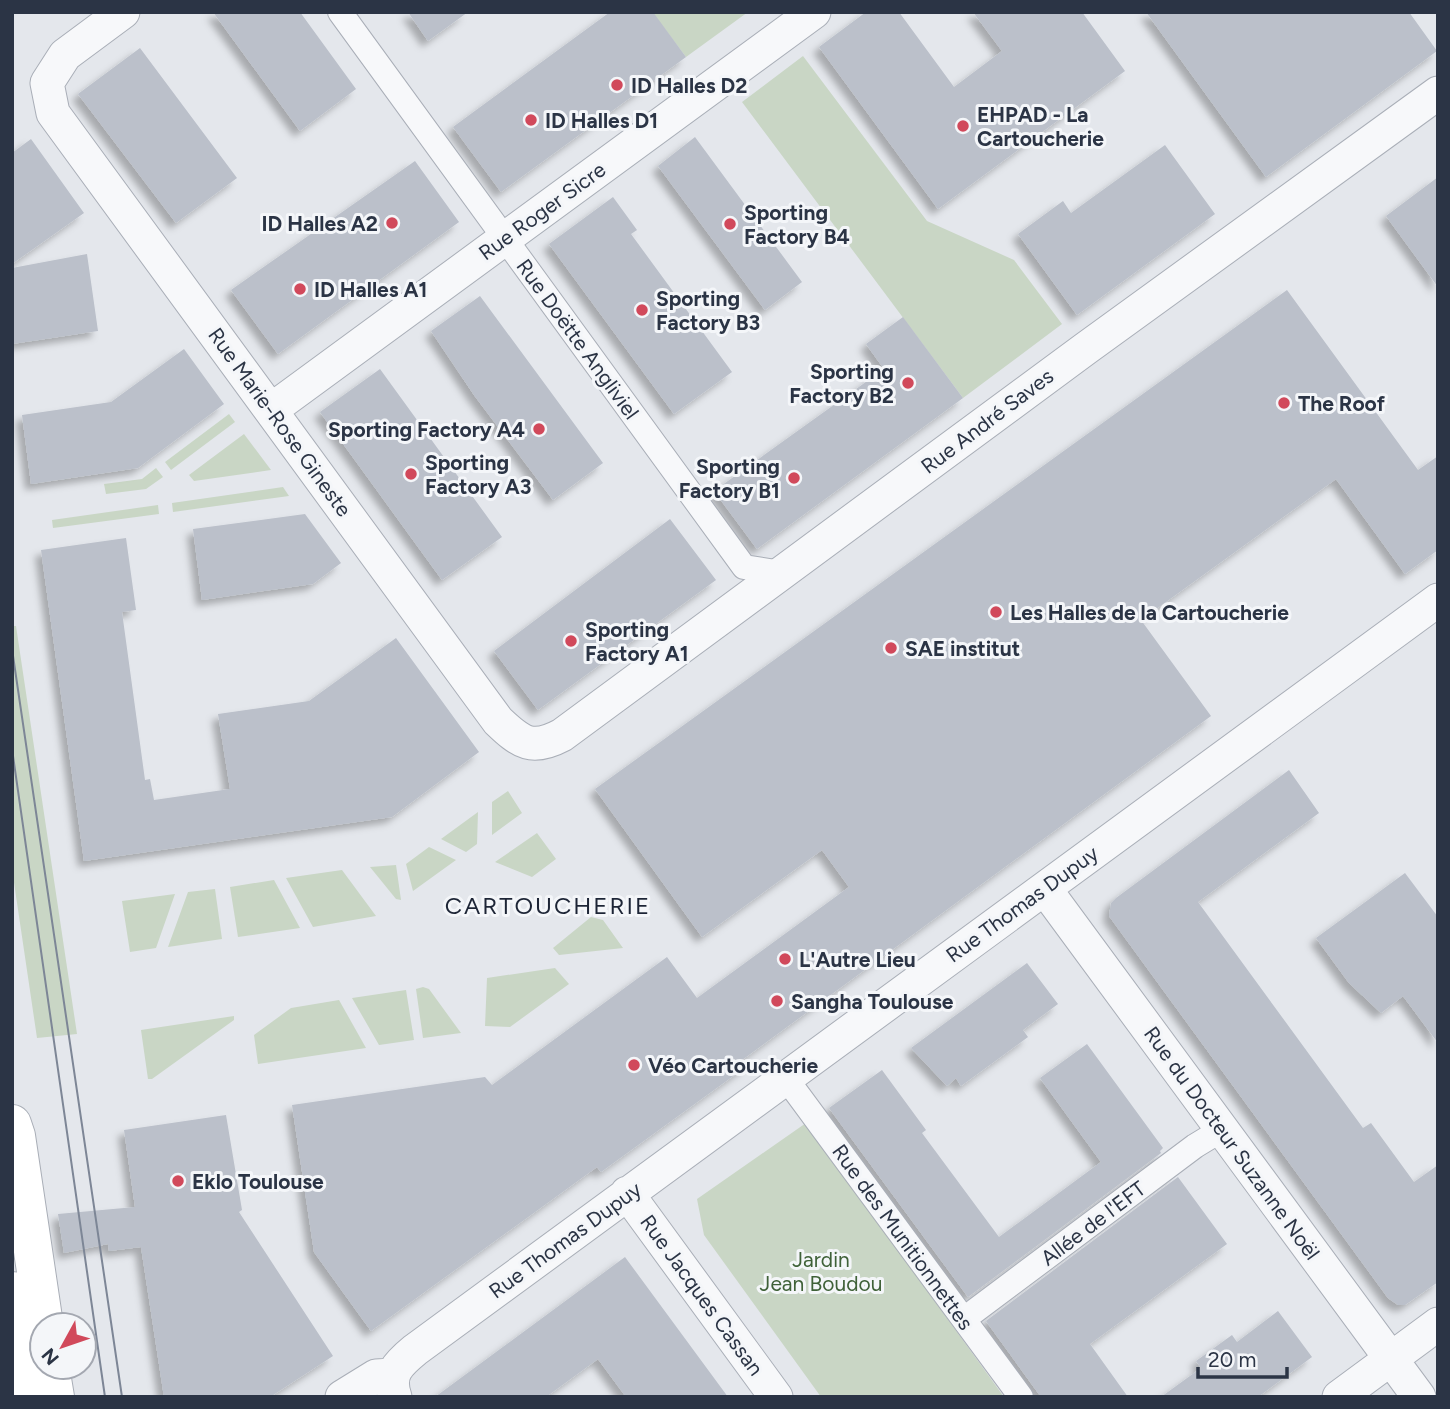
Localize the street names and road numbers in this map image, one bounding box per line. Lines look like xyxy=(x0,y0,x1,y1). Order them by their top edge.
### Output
street label: Rue Roger Sicre xyxy=(474,157,610,265)
street label: Rue Doëtte Angliviel xyxy=(512,254,644,424)
street label: Rue Marie-Rose Gineste xyxy=(203,323,357,521)
street label: Rue André Saves xyxy=(916,363,1058,479)
street label: Rue Thomas Dupuy xyxy=(941,840,1103,968)
street label: Rue du Docteur Suzanne Noël xyxy=(1139,1021,1325,1265)
street label: Rue des Munitionnettes xyxy=(827,1139,979,1335)
street label: Allée de l'EFT xyxy=(1036,1175,1151,1271)
street label: Rue Thomas Dupuy xyxy=(484,1176,646,1304)
street label: Rue Jacques Cassan xyxy=(635,1210,769,1380)

